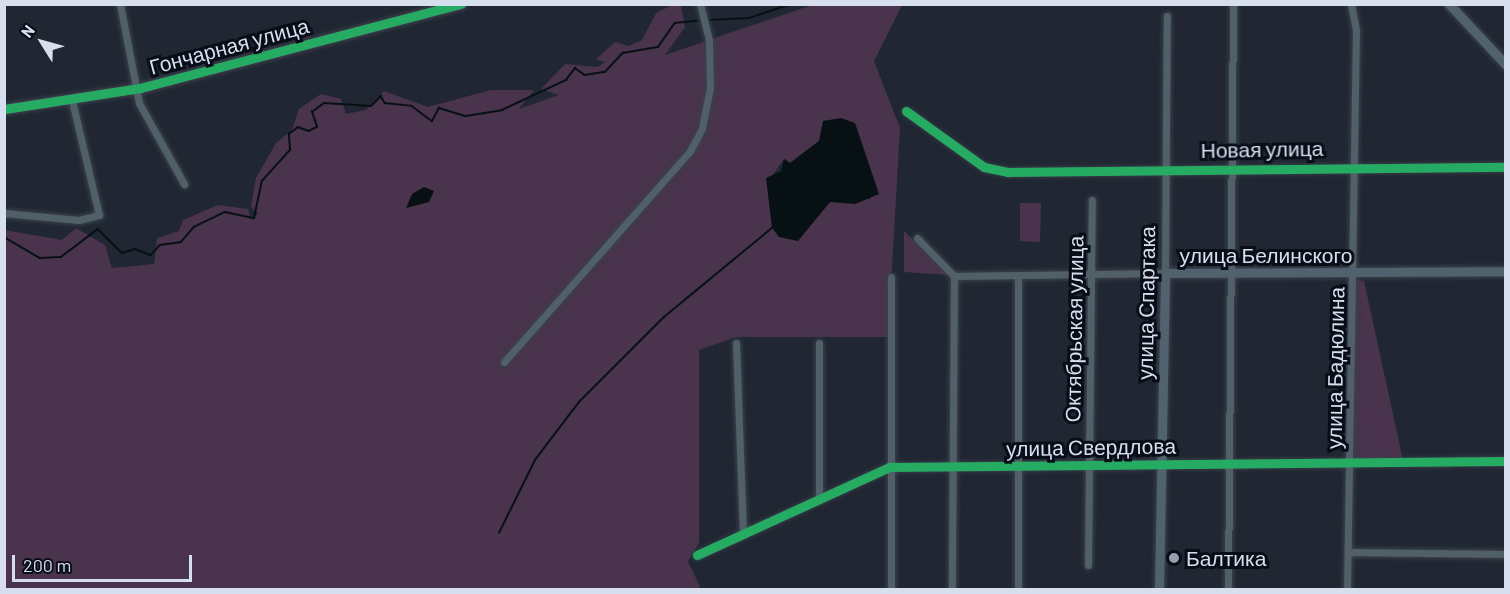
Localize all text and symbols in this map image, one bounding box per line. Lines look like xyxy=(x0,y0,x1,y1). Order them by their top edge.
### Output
north arrow xyxy=(12,12,72,72)
street label: Гончарная улица xyxy=(146,13,312,79)
text: N xyxy=(16,21,38,41)
street label: Новая улица xyxy=(1200,135,1324,163)
street label: улица Спартака xyxy=(1132,226,1160,380)
street label: Октябрьская улица xyxy=(1060,236,1088,422)
street label: улица Белинского xyxy=(1180,242,1352,268)
street label: улица Бадюлина xyxy=(1321,287,1349,449)
street label: улица Свердлова xyxy=(1006,433,1176,461)
scale bar xyxy=(15,543,195,581)
place label: Балтика xyxy=(1186,545,1266,571)
marker: Балтика xyxy=(1167,551,1181,565)
text: 200 m xyxy=(23,554,71,576)

